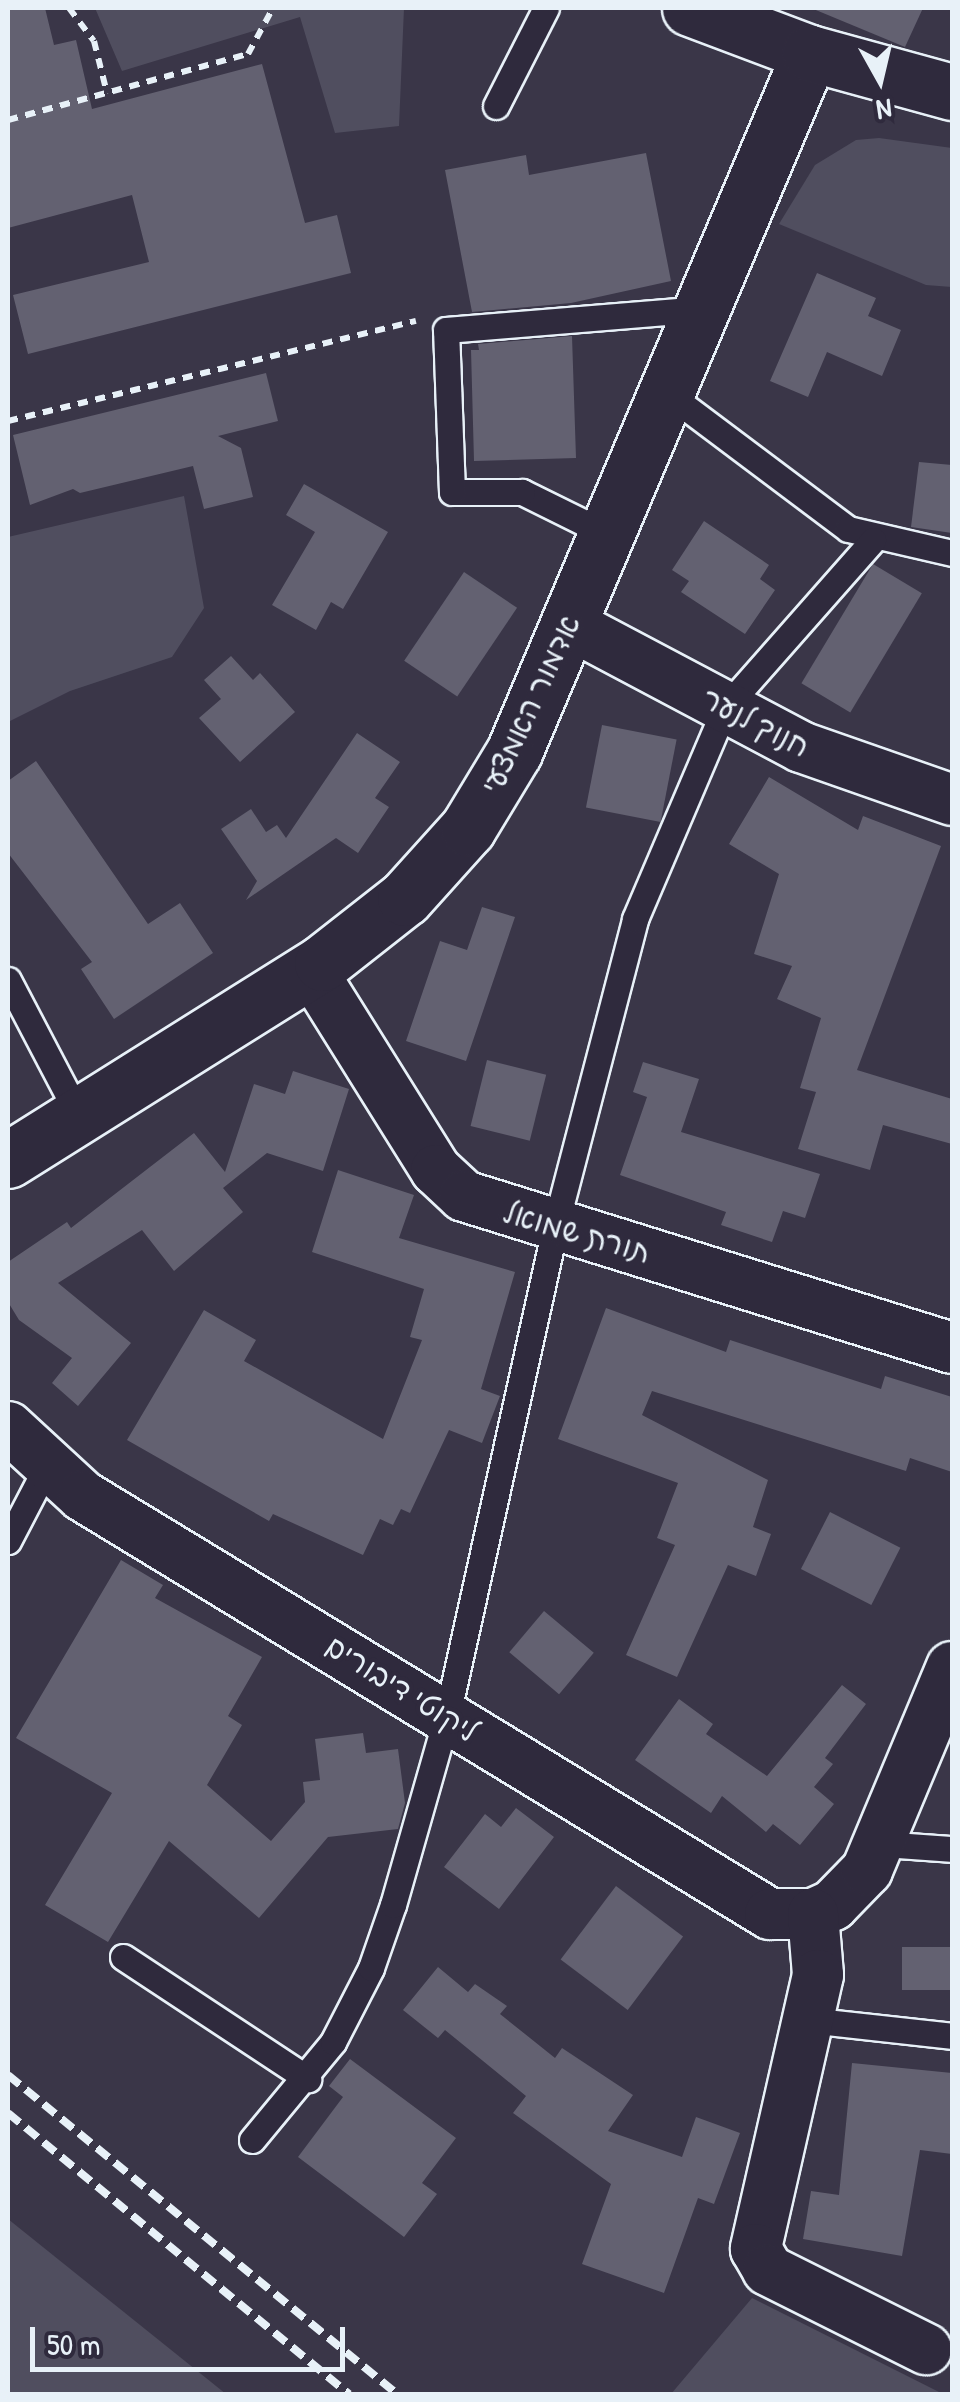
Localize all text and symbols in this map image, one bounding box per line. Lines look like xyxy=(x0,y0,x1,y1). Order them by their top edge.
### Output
north arrow xyxy=(830,30,930,130)
text: N xyxy=(874,90,894,130)
street label: אדמור האמצעי xyxy=(473,609,587,799)
street label: חנוך לנער xyxy=(696,680,816,764)
street label: תורת שמואל xyxy=(499,1194,655,1270)
street label: ליקוטי דיבורים xyxy=(319,1627,485,1749)
scale bar xyxy=(35,2307,350,2369)
text: 50 m xyxy=(47,2324,100,2364)

